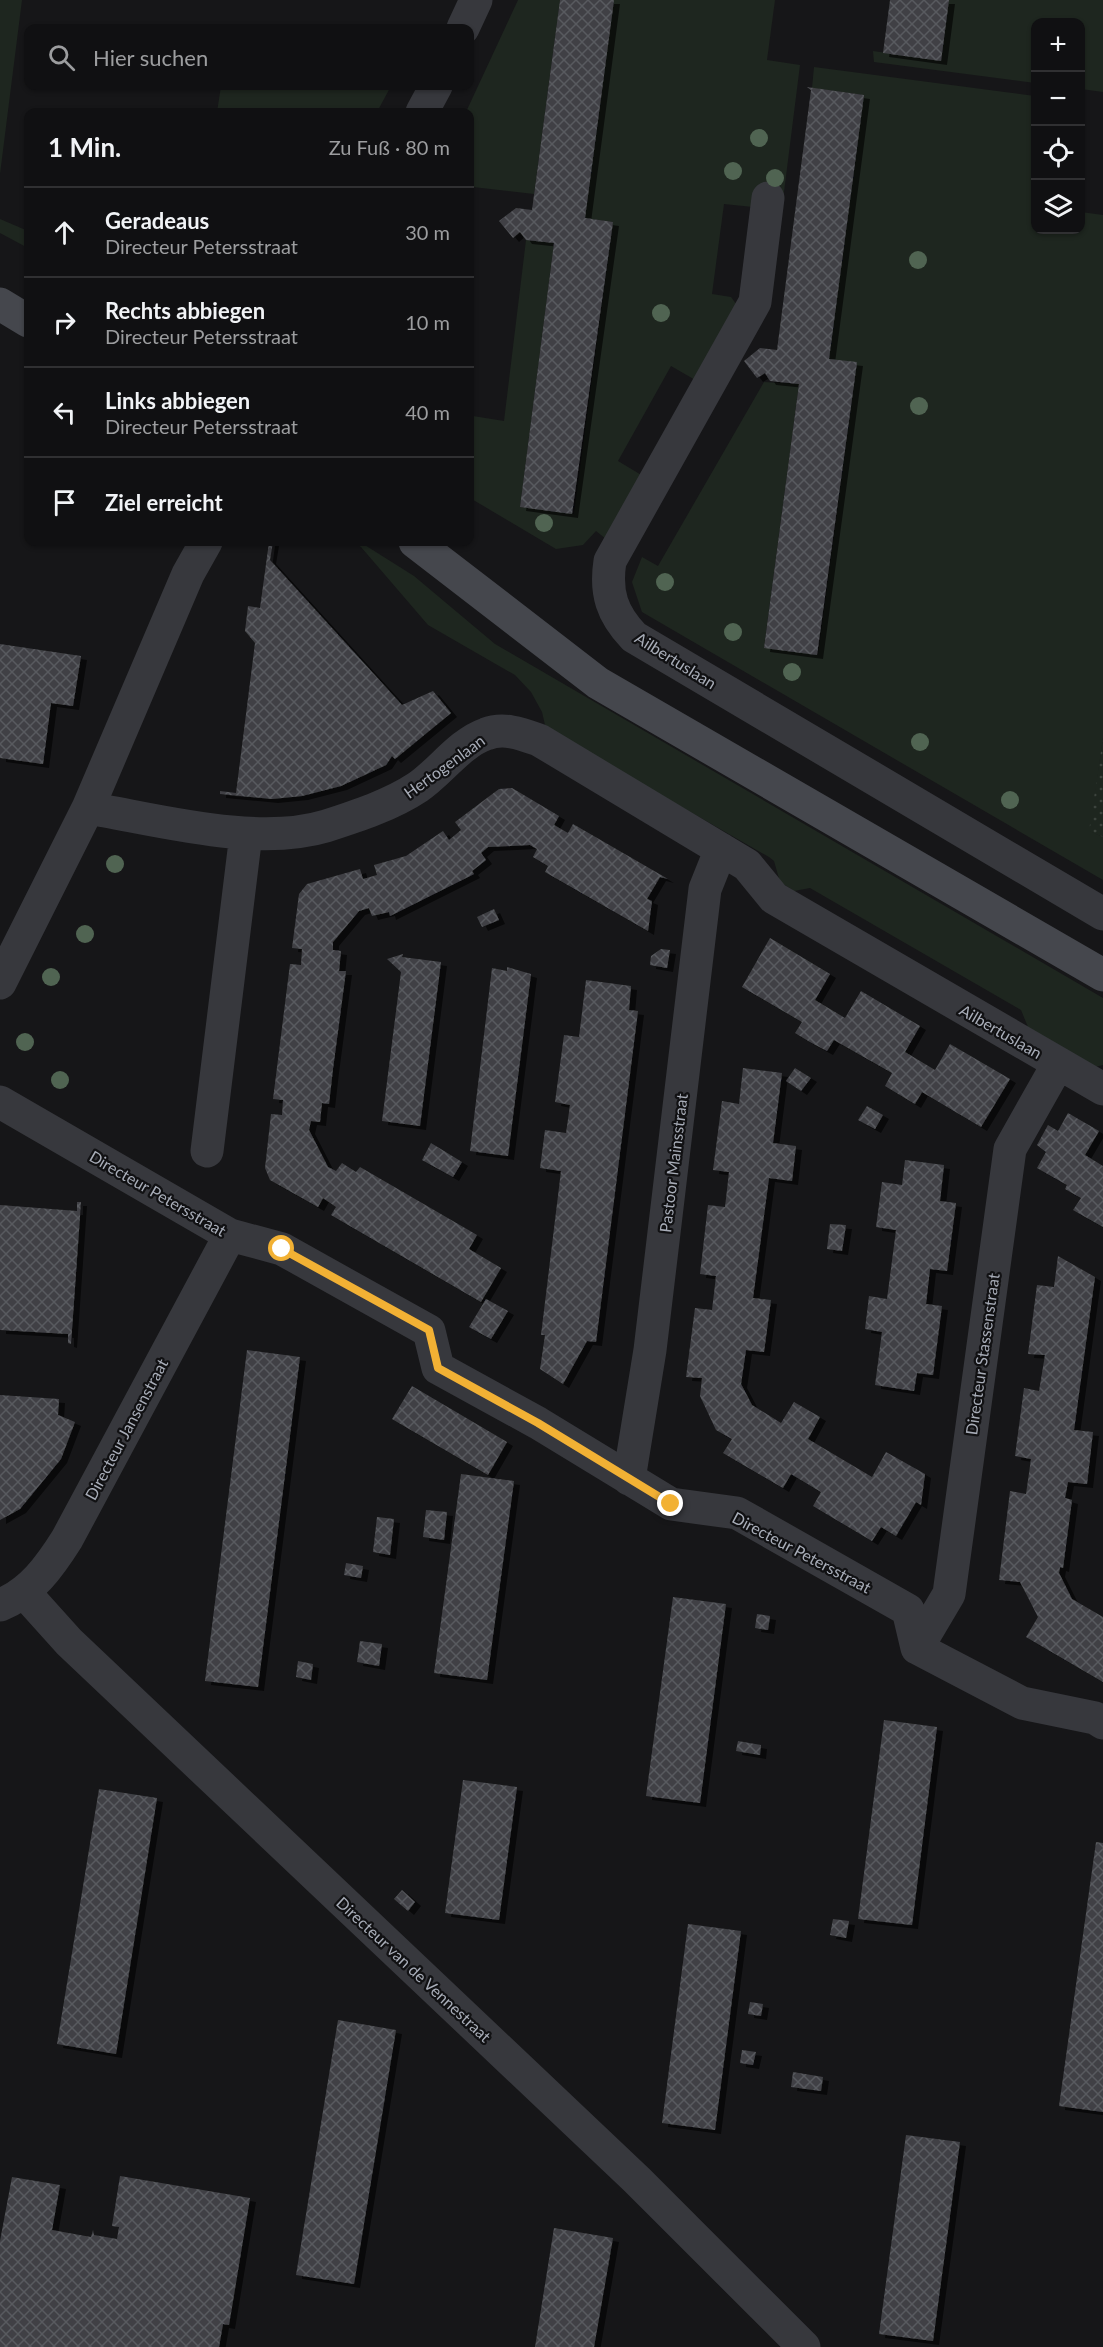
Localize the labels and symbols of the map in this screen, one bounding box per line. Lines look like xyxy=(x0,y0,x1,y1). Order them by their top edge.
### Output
street label: Ailbertuslaan xyxy=(632,628,720,692)
street label: Hertogenlaan xyxy=(400,730,488,802)
street label: Ailbertuslaan xyxy=(956,1000,1046,1062)
street label: Pastoor Mainsstraat xyxy=(655,1092,691,1234)
street label: Directeur Petersstraat xyxy=(86,1146,230,1240)
route start xyxy=(268,1235,294,1261)
street label: Directeur Stassenstraat xyxy=(961,1272,1003,1436)
street label: Directeur Jansenstraat xyxy=(81,1355,171,1503)
route end xyxy=(657,1490,683,1516)
street label: Directeur Petersstraat xyxy=(729,1507,875,1597)
street label: Directeur van de Vennestraat xyxy=(333,1892,495,2046)

